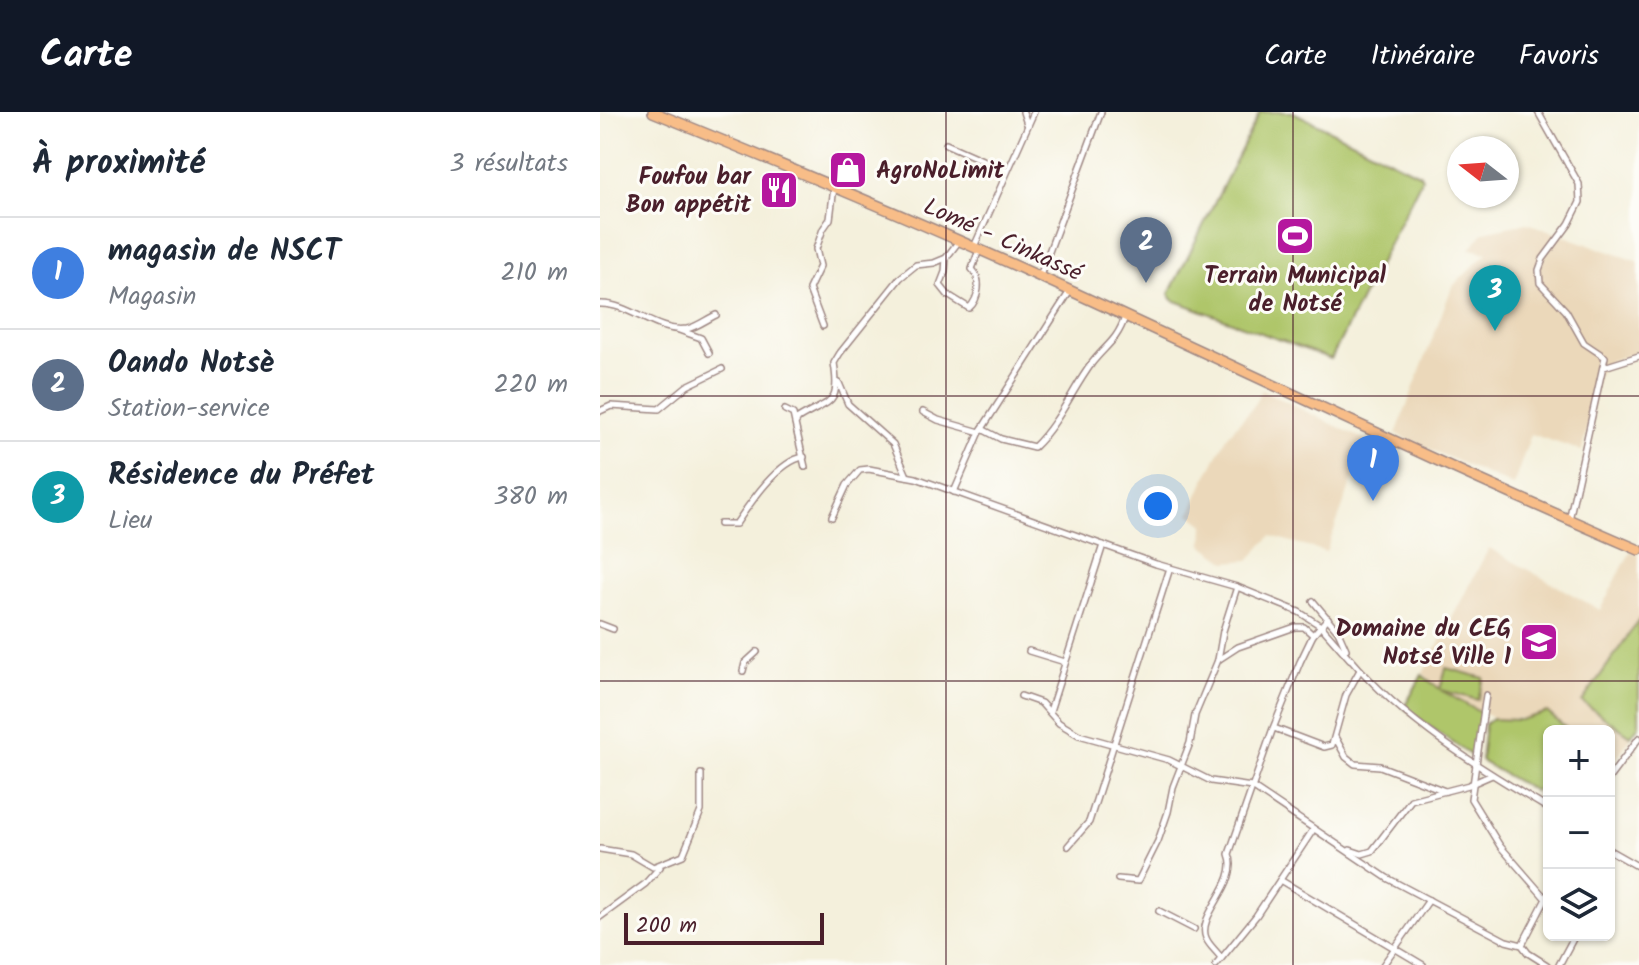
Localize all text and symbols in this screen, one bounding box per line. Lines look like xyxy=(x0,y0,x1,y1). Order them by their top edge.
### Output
text: Carte xyxy=(40,26,132,86)
text: Carte xyxy=(1264,34,1327,79)
text: Itinéraire xyxy=(1371,34,1475,79)
text: Favoris xyxy=(1519,34,1599,79)
north arrow xyxy=(1447,136,1519,208)
text: À proximité xyxy=(32,137,205,191)
text: 3 résultats xyxy=(449,143,568,185)
shop icon: AgroNoLimit xyxy=(827,149,869,191)
place label: AgroNoLimit xyxy=(876,152,1006,191)
place label: Foufou bar Bon appétit xyxy=(626,158,752,225)
restaurant icon: Foufou bar Bon appétit xyxy=(758,169,800,211)
street label: Lomé - Cinkassé xyxy=(917,188,1089,293)
sports icon: Terrain Municipal de Notsé xyxy=(1274,215,1316,257)
pin: 2 xyxy=(1120,217,1172,283)
text: magasin de NSCT xyxy=(108,228,340,276)
text: 1 xyxy=(54,252,62,294)
text: 210 m xyxy=(501,252,568,294)
place label: Terrain Municipal de Notsé xyxy=(1204,257,1387,324)
pin: 3 xyxy=(1469,265,1521,331)
text: Magasin xyxy=(108,276,196,318)
text: Oando Notsè xyxy=(108,340,274,388)
text: 2 xyxy=(50,364,66,406)
text: 220 m xyxy=(494,364,568,406)
text: Station-service xyxy=(108,388,270,430)
pin: 1 xyxy=(1347,435,1399,501)
text: Résidence du Préfet xyxy=(108,452,374,500)
text: 3 xyxy=(51,476,65,518)
text: 380 m xyxy=(493,476,568,518)
your location xyxy=(1138,486,1178,526)
text: Lieu xyxy=(108,500,153,542)
place label: Domaine du CEG Notsé Ville 1 xyxy=(1335,610,1512,677)
school or university icon: Domaine du CEG Notsé Ville 1 xyxy=(1518,621,1560,663)
map controls xyxy=(1543,725,1615,941)
button: + xyxy=(1543,725,1615,797)
button: − xyxy=(1543,797,1615,869)
button: layers xyxy=(1543,869,1615,941)
scale bar xyxy=(624,909,824,945)
text: 200 m xyxy=(636,909,697,944)

